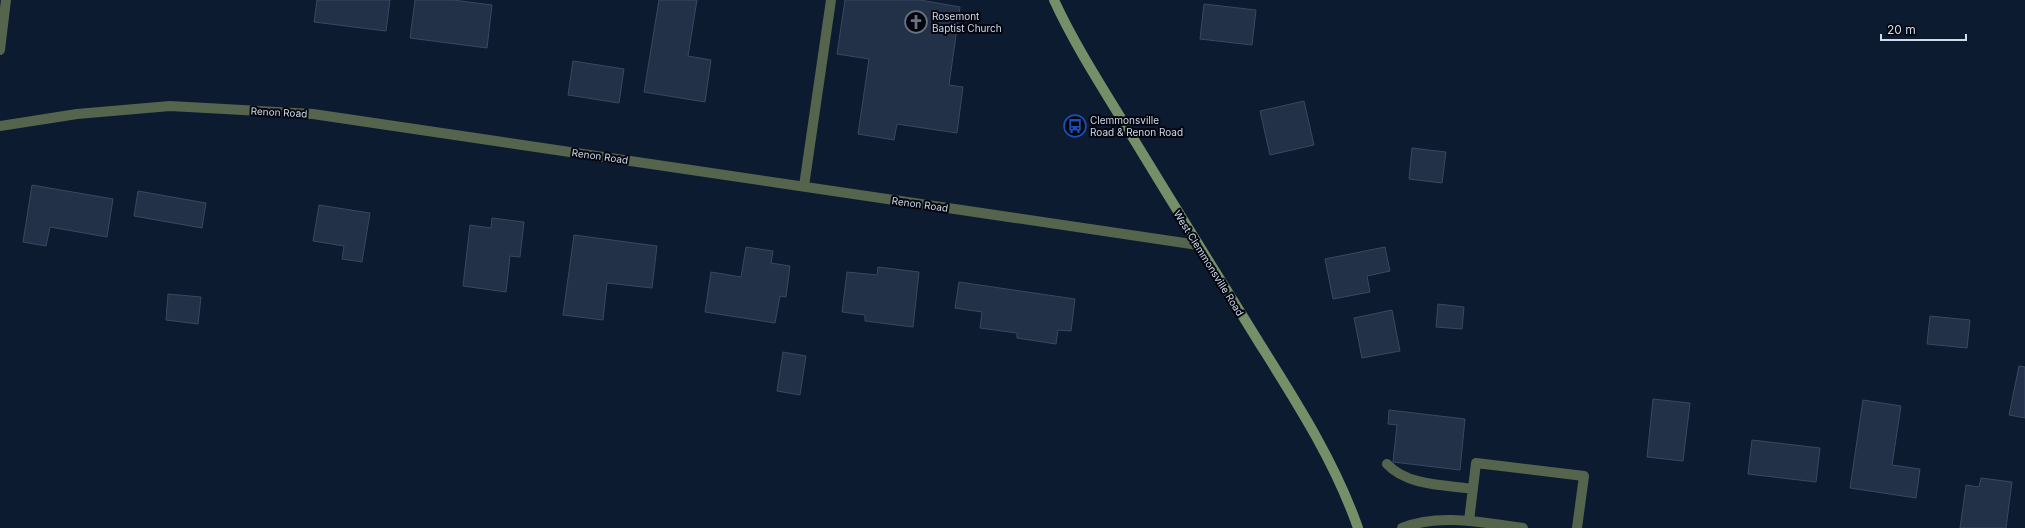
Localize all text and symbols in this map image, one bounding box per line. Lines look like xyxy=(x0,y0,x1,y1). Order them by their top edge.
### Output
church icon: Rosemont Baptist Church xyxy=(903,9,929,35)
place label: Rosemont Baptist Church xyxy=(932,10,1002,34)
scale bar xyxy=(1881,16,1966,42)
text: 20 m xyxy=(1887,22,1916,37)
street label: Renon Road xyxy=(250,105,308,119)
bus stop icon: Clemmonsville Road & Renon Road xyxy=(1062,113,1088,139)
place label: Clemmonsville Road & Renon Road xyxy=(1090,114,1183,138)
street label: Renon Road xyxy=(571,146,629,166)
street label: Renon Road xyxy=(891,194,949,214)
street label: West Clemmonsville Road xyxy=(1171,208,1247,318)

